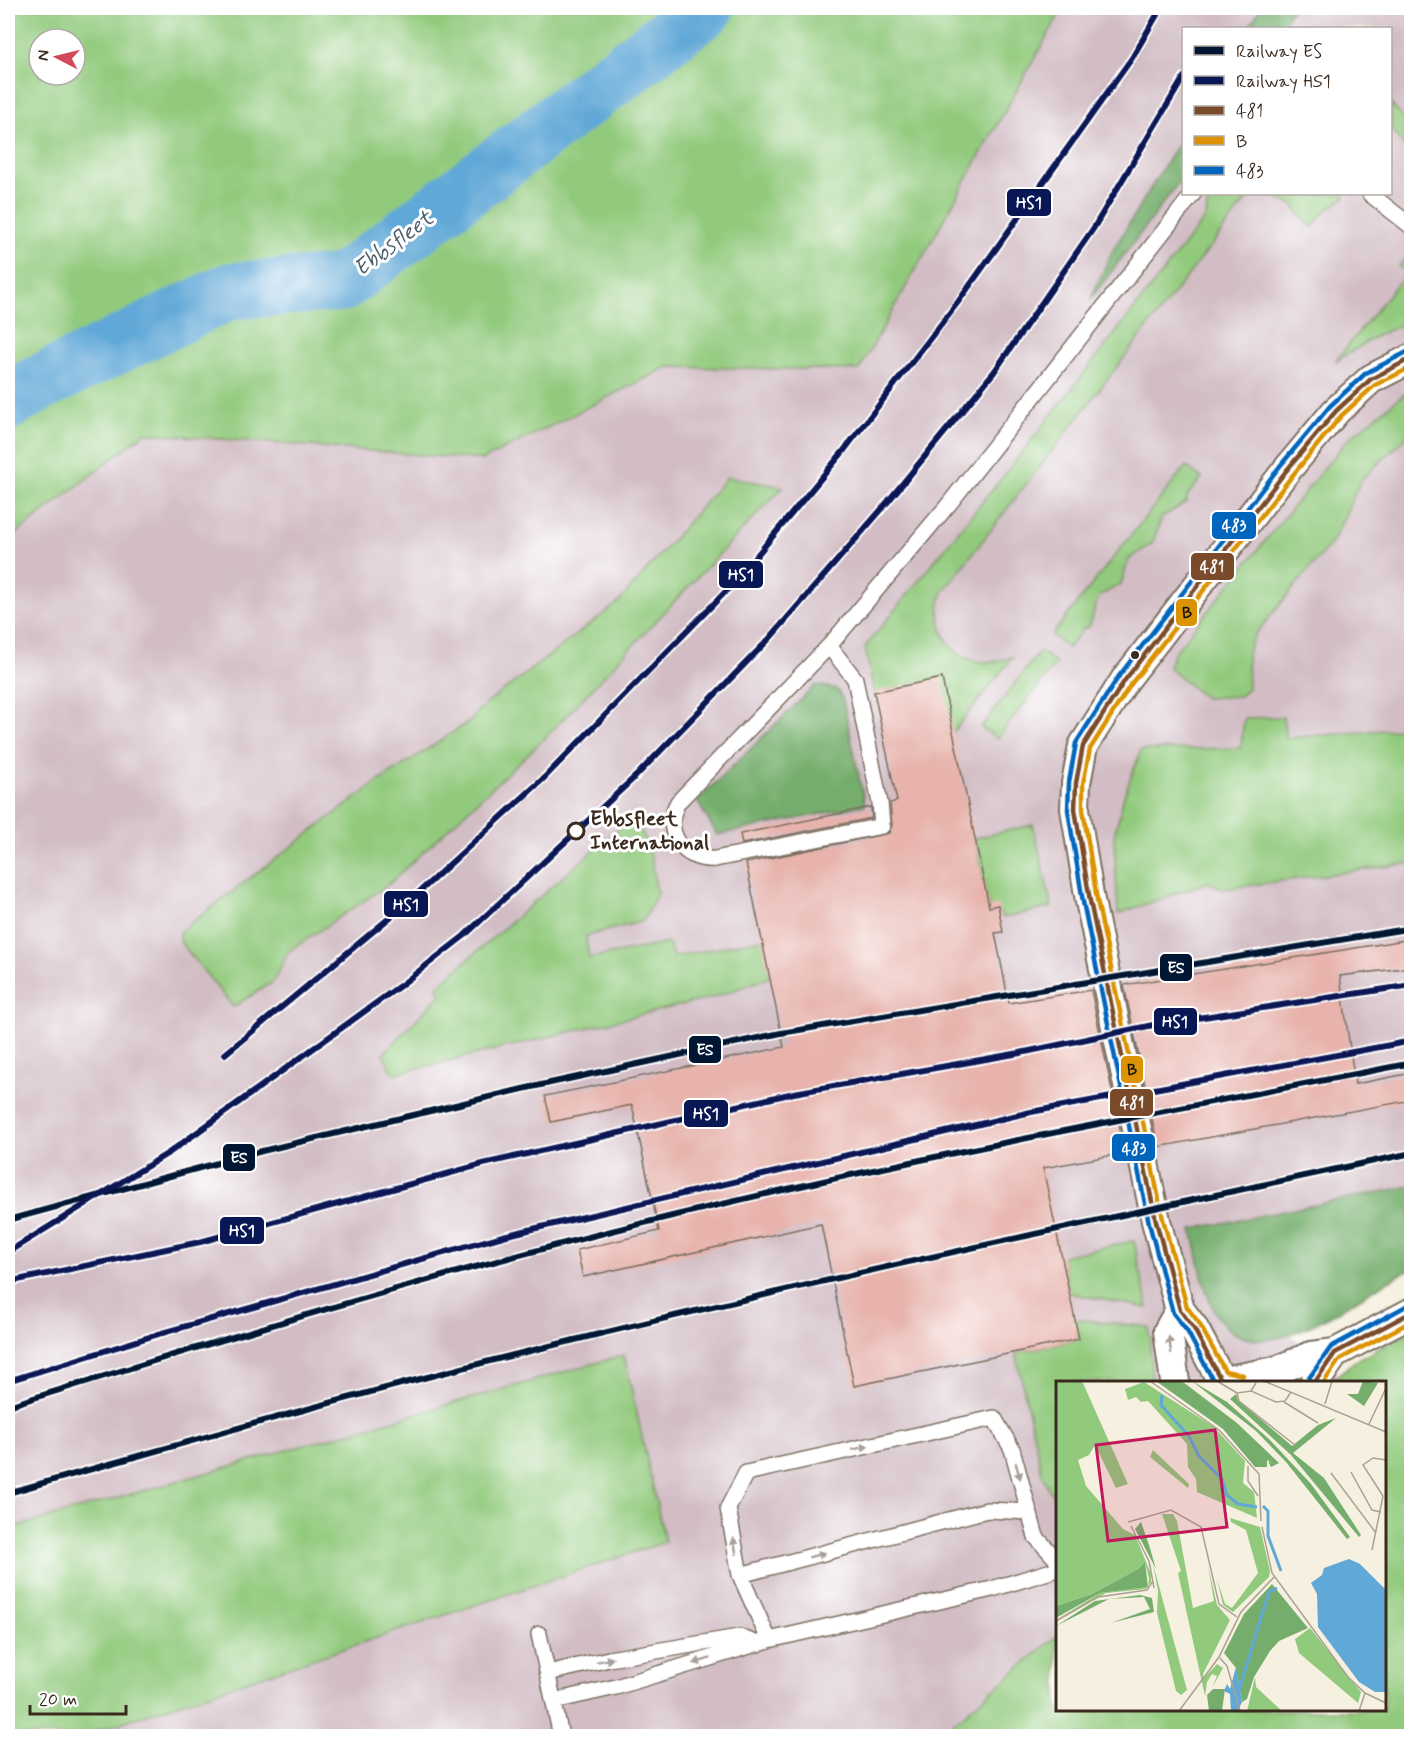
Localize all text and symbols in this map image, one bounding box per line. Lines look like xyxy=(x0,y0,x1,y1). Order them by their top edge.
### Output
north arrow xyxy=(27,27,87,87)
legend xyxy=(1182,27,1392,195)
text: Railway ES xyxy=(1236,40,1322,64)
text: N xyxy=(33,49,55,62)
text: Railway HS1 xyxy=(1236,70,1331,94)
text: 481 xyxy=(1236,100,1263,124)
text: B xyxy=(1236,130,1247,154)
text: 483 xyxy=(1236,160,1264,184)
line badge: HS1 xyxy=(1006,188,1052,217)
text: HS1 xyxy=(1016,193,1042,214)
water label: Ebbsfleet xyxy=(349,204,440,283)
line badge: 483 xyxy=(1211,511,1257,540)
text: 483 xyxy=(1222,516,1247,537)
line badge: 481 xyxy=(1190,552,1235,581)
text: 481 xyxy=(1200,557,1224,578)
line badge: HS1 xyxy=(718,560,764,589)
text: HS1 xyxy=(728,565,754,586)
line badge: B xyxy=(1175,598,1198,627)
text: B xyxy=(1182,603,1192,624)
unlabelled marker xyxy=(1129,649,1141,661)
place label: Ebbsfleet International xyxy=(590,805,709,857)
marker: Ebbsfleet International xyxy=(567,822,585,840)
line badge: HS1 xyxy=(383,890,429,918)
text: HS1 xyxy=(393,895,419,916)
line badge: ES xyxy=(1159,953,1193,982)
text: ES xyxy=(1167,958,1185,979)
line badge: HS1 xyxy=(1153,1007,1198,1036)
text: HS1 xyxy=(1162,1012,1188,1033)
line badge: ES xyxy=(688,1035,722,1064)
text: ES xyxy=(696,1040,714,1061)
line badge: B xyxy=(1120,1055,1144,1084)
text: B xyxy=(1127,1060,1137,1081)
line badge: 481 xyxy=(1109,1088,1154,1117)
text: 481 xyxy=(1120,1093,1144,1114)
line badge: HS1 xyxy=(683,1099,729,1128)
text: HS1 xyxy=(693,1104,719,1125)
line badge: 483 xyxy=(1111,1133,1156,1162)
text: 483 xyxy=(1122,1139,1147,1160)
line badge: ES xyxy=(222,1143,256,1172)
text: ES xyxy=(230,1148,248,1169)
line badge: HS1 xyxy=(219,1216,265,1245)
text: HS1 xyxy=(229,1221,255,1242)
one-way arrow xyxy=(1165,1335,1174,1354)
inset map xyxy=(1056,1381,1386,1711)
one-way arrow xyxy=(851,1442,869,1452)
one-way arrow xyxy=(1014,1462,1023,1480)
one-way arrow xyxy=(730,1537,739,1556)
one-way arrow xyxy=(808,1550,826,1560)
one-way arrow xyxy=(596,1655,615,1664)
one-way arrow xyxy=(693,1657,711,1666)
scale bar xyxy=(30,1678,126,1716)
text: 20 m xyxy=(39,1688,77,1712)

